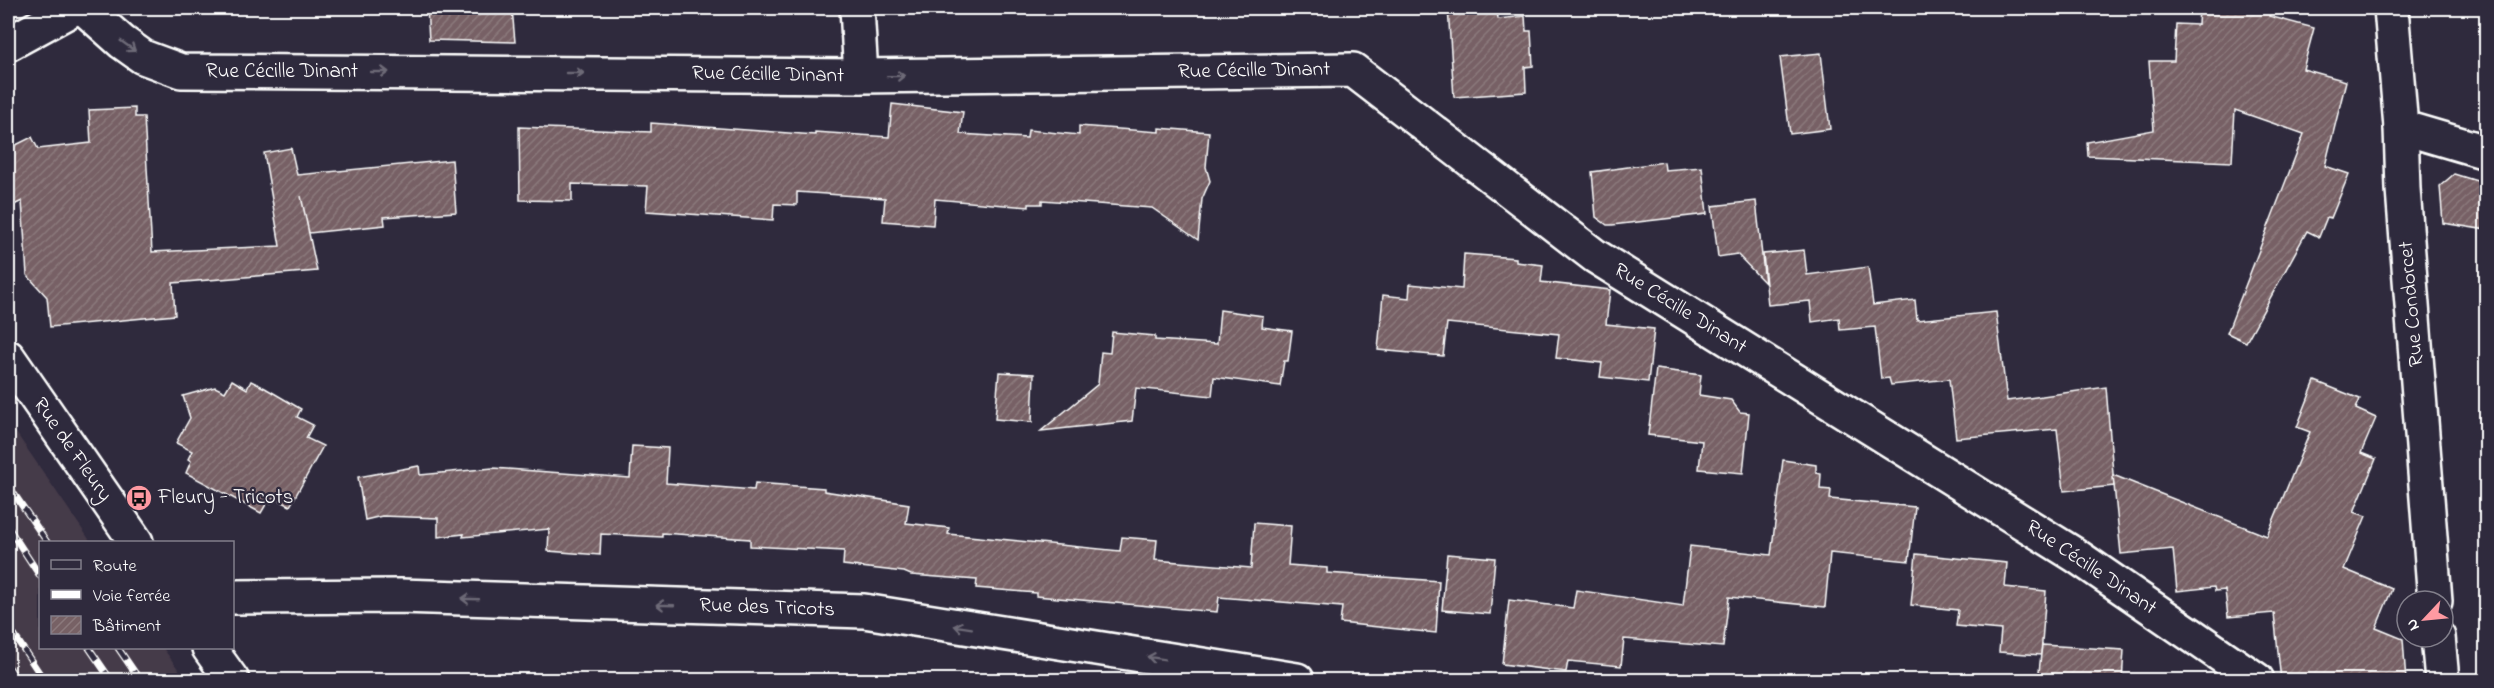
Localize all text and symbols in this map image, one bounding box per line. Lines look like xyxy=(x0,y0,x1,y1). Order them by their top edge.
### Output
one-way arrow xyxy=(119,40,136,52)
street label: Rue Cécille Dinant xyxy=(1178,55,1330,87)
street label: Rue Cécille Dinant xyxy=(206,57,358,87)
street label: Rue Cécille Dinant xyxy=(692,59,844,91)
one-way arrow xyxy=(370,66,390,78)
one-way arrow xyxy=(565,67,585,79)
one-way arrow xyxy=(886,70,906,81)
street label: Rue Condorcet xyxy=(2392,240,2432,368)
street label: Rue Cécille Dinant xyxy=(1607,256,1753,362)
street label: Rue de Fleury xyxy=(23,392,119,509)
bus stop icon: Fleury - Tricots xyxy=(124,483,154,513)
place label: Fleury - Tricots xyxy=(157,483,293,515)
street label: Rue Cécille Dinant xyxy=(2019,513,2163,623)
legend xyxy=(39,541,234,649)
text: Route xyxy=(93,554,138,580)
text: Voie ferrée xyxy=(92,584,171,610)
north arrow xyxy=(2395,589,2455,649)
street label: Rue des Tricots xyxy=(699,591,835,625)
one-way arrow xyxy=(460,593,480,604)
one-way arrow xyxy=(655,599,675,610)
text: Bâtiment xyxy=(92,614,161,640)
text: N xyxy=(2400,614,2426,635)
one-way arrow xyxy=(954,621,974,632)
one-way arrow xyxy=(1147,652,1166,663)

